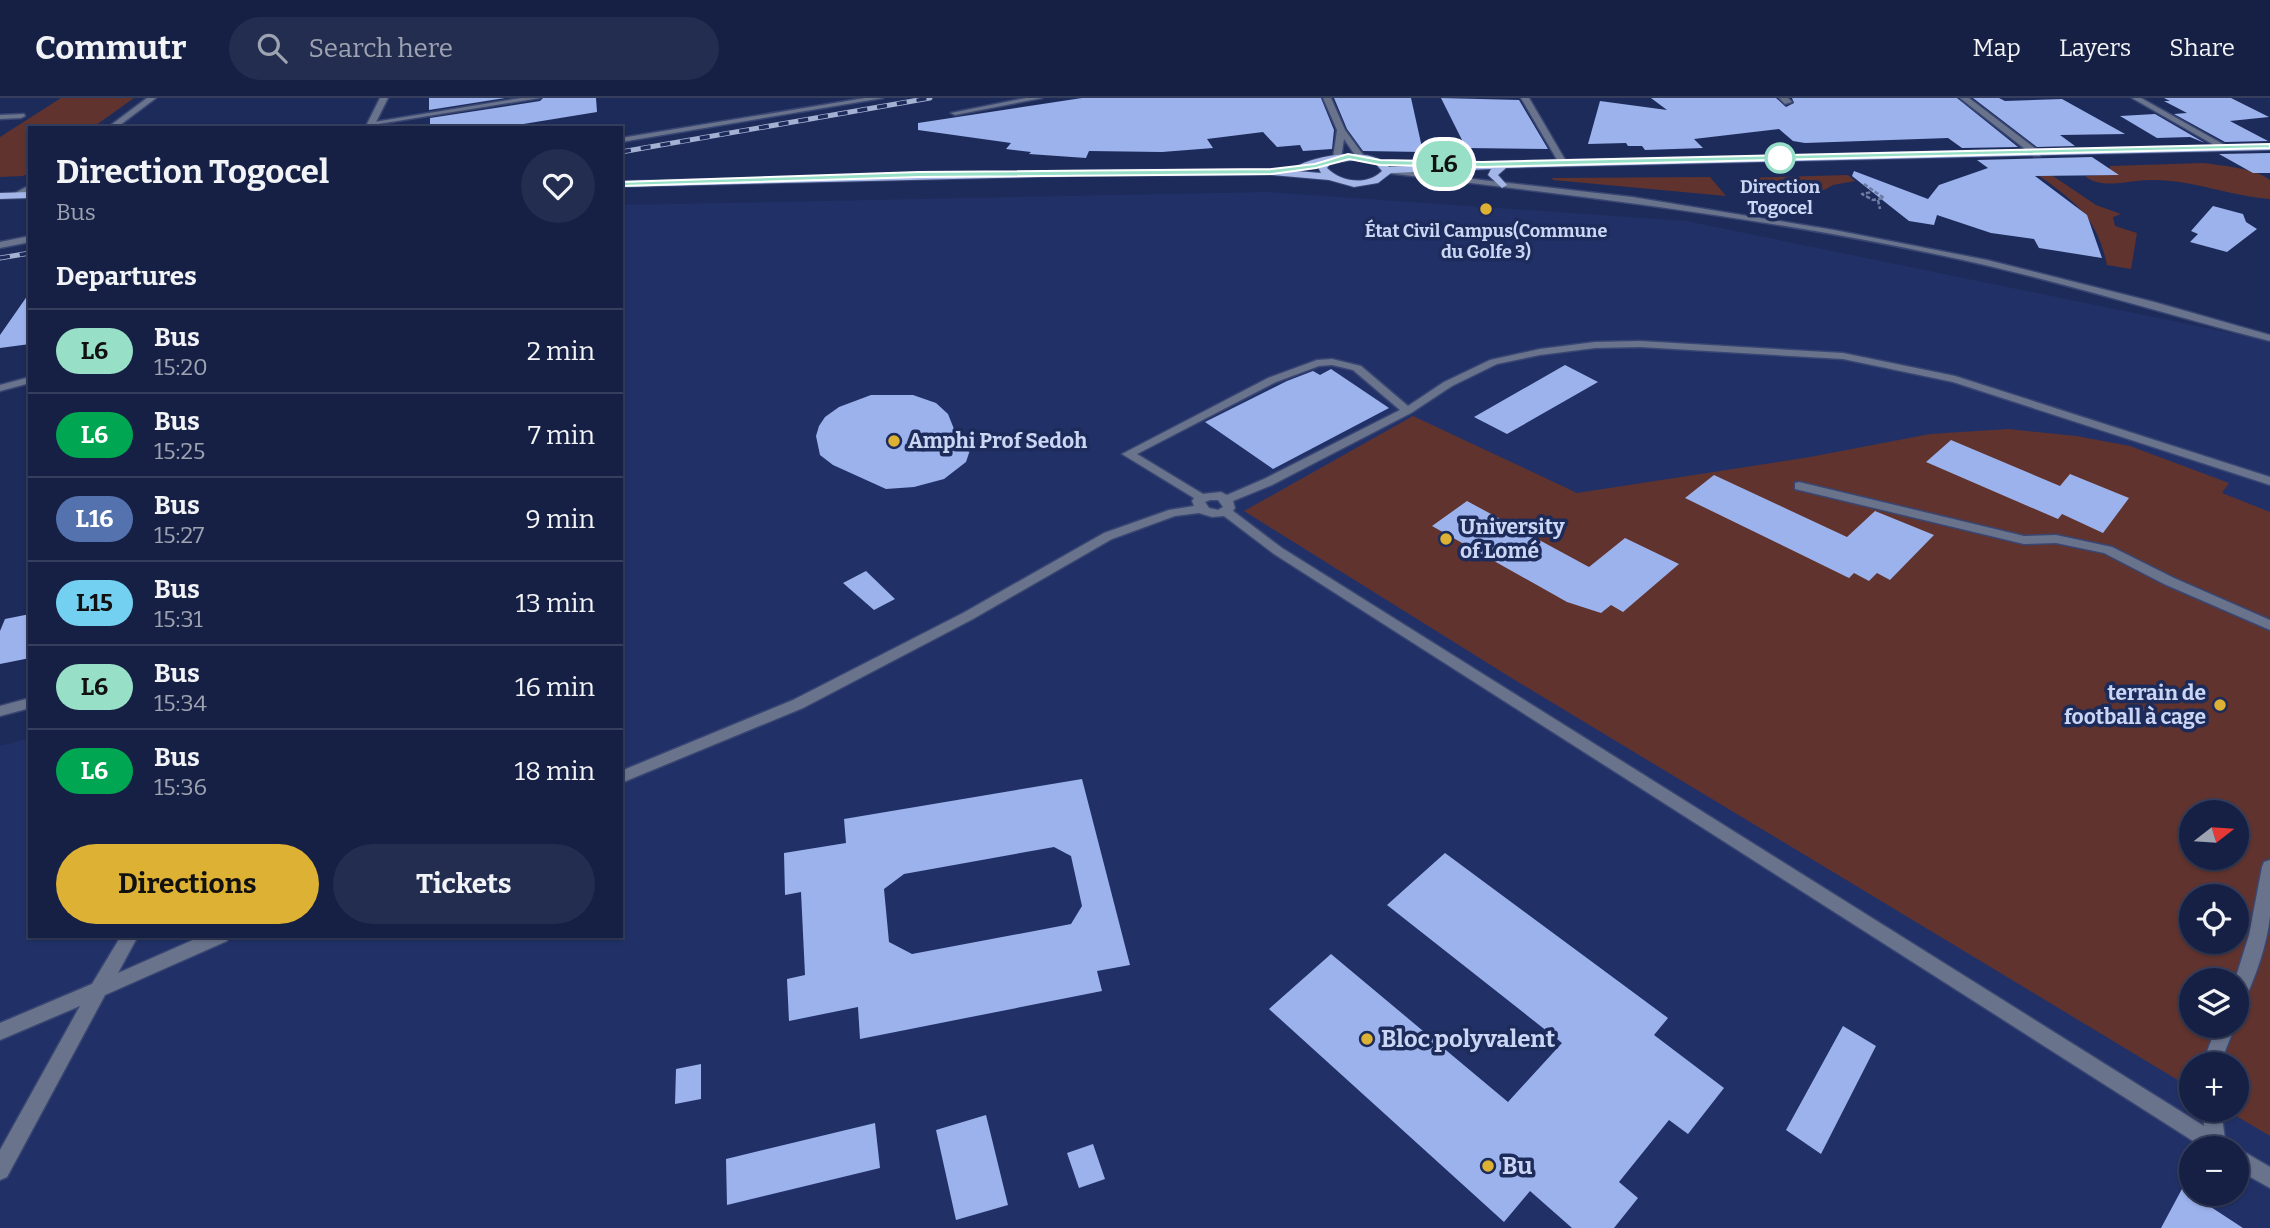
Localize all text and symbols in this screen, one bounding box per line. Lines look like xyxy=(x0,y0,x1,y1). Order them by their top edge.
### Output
search box xyxy=(229,17,719,80)
text: Commutr xyxy=(35,28,187,68)
icon: search xyxy=(253,29,291,67)
text: Search here xyxy=(309,33,453,64)
text: Map xyxy=(1973,34,2021,62)
text: Layers xyxy=(2059,34,2131,62)
text: Share xyxy=(2169,34,2235,62)
line badge: L6 xyxy=(1412,141,1476,187)
marker: Direction Togocel xyxy=(1765,143,1795,173)
button: heart xyxy=(521,149,595,223)
text: L6 xyxy=(1430,150,1458,178)
text: Direction Togocel xyxy=(56,152,329,192)
place label: Direction Togocel xyxy=(1740,176,1821,219)
text: Bus xyxy=(56,198,96,226)
marker: État Civil Campus(Commune du Golfe 3) xyxy=(1478,201,1494,217)
place label: État Civil Campus(Commune du Golfe 3) xyxy=(1365,219,1607,263)
text: Departures xyxy=(56,261,197,292)
text: Bus xyxy=(154,322,200,353)
text: 2 min xyxy=(527,336,595,367)
text: L6 xyxy=(81,337,108,365)
text: 15:20 xyxy=(154,353,208,381)
text: Bus xyxy=(154,406,200,437)
text: 7 min xyxy=(528,420,595,451)
text: L6 xyxy=(81,421,108,449)
place label: Amphi Prof Sedoh xyxy=(908,428,1088,454)
marker: Amphi Prof Sedoh xyxy=(886,433,902,449)
text: 15:25 xyxy=(154,437,205,465)
text: Bus xyxy=(154,490,200,521)
text: 9 min xyxy=(526,504,595,535)
text: L16 xyxy=(76,505,113,533)
place label: University of Lomé xyxy=(1460,514,1565,564)
text: 15:27 xyxy=(154,521,204,549)
marker: University of Lomé xyxy=(1438,531,1454,547)
text: Bus xyxy=(154,574,200,605)
text: 13 min xyxy=(515,588,595,619)
text: L15 xyxy=(76,589,113,617)
text: 15:31 xyxy=(154,605,203,633)
text: Bus xyxy=(154,658,200,689)
text: 16 min xyxy=(515,672,595,703)
text: L6 xyxy=(81,673,108,701)
place label: terrain de football à cage xyxy=(2064,680,2206,730)
text: 15:34 xyxy=(154,689,207,717)
marker: terrain de football à cage xyxy=(2212,697,2228,713)
text: Bus xyxy=(154,742,200,773)
text: 18 min xyxy=(515,756,595,787)
text: L6 xyxy=(81,757,108,785)
text: 15:36 xyxy=(154,773,207,801)
north arrow xyxy=(2179,800,2249,870)
map controls xyxy=(2179,800,2249,1206)
button: Directions xyxy=(56,844,319,924)
button: Tickets xyxy=(333,844,595,924)
button: locate xyxy=(2179,884,2249,954)
button: layers xyxy=(2179,968,2249,1038)
place label: Bloc polyvalent xyxy=(1381,1025,1556,1053)
marker: Bloc polyvalent xyxy=(1359,1031,1375,1047)
button: + xyxy=(2179,1052,2249,1122)
button: − xyxy=(2179,1136,2249,1206)
place label: Bu xyxy=(1502,1152,1533,1180)
marker: Bu xyxy=(1480,1158,1496,1174)

